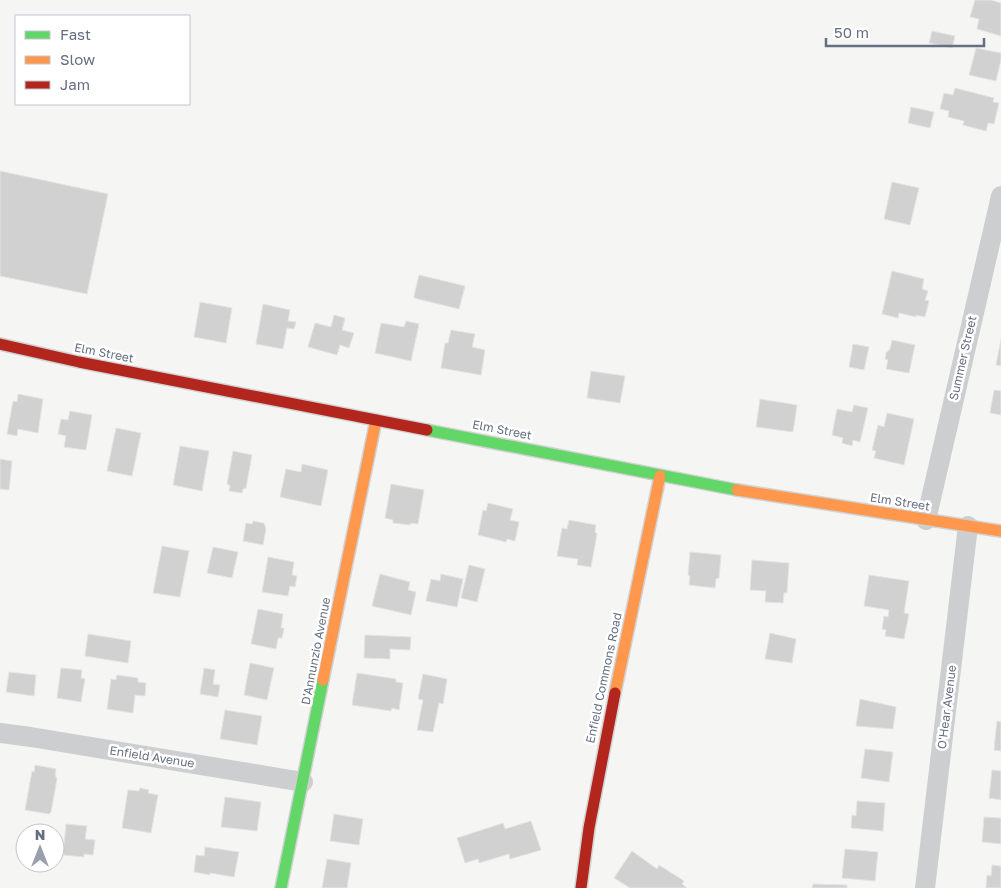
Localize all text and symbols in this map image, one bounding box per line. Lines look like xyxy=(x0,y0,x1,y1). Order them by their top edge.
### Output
legend xyxy=(15,15,190,105)
scale bar xyxy=(826,15,984,47)
text: 50 m xyxy=(834,23,869,41)
text: Fast xyxy=(60,25,91,43)
text: Slow xyxy=(60,50,95,68)
text: Jam xyxy=(60,75,90,93)
street label: Summer Street xyxy=(945,314,980,402)
street label: Elm Street xyxy=(73,339,135,366)
street label: Elm Street xyxy=(471,416,533,443)
street label: Elm Street xyxy=(869,489,931,514)
street label: D'Annunzio Avenue xyxy=(298,596,333,706)
street label: Enfield Commons Road xyxy=(582,611,625,745)
street label: O'Hear Avenue xyxy=(934,664,959,750)
street label: Enfield Avenue xyxy=(109,742,196,771)
north arrow xyxy=(15,823,65,873)
text: N xyxy=(35,826,45,843)

